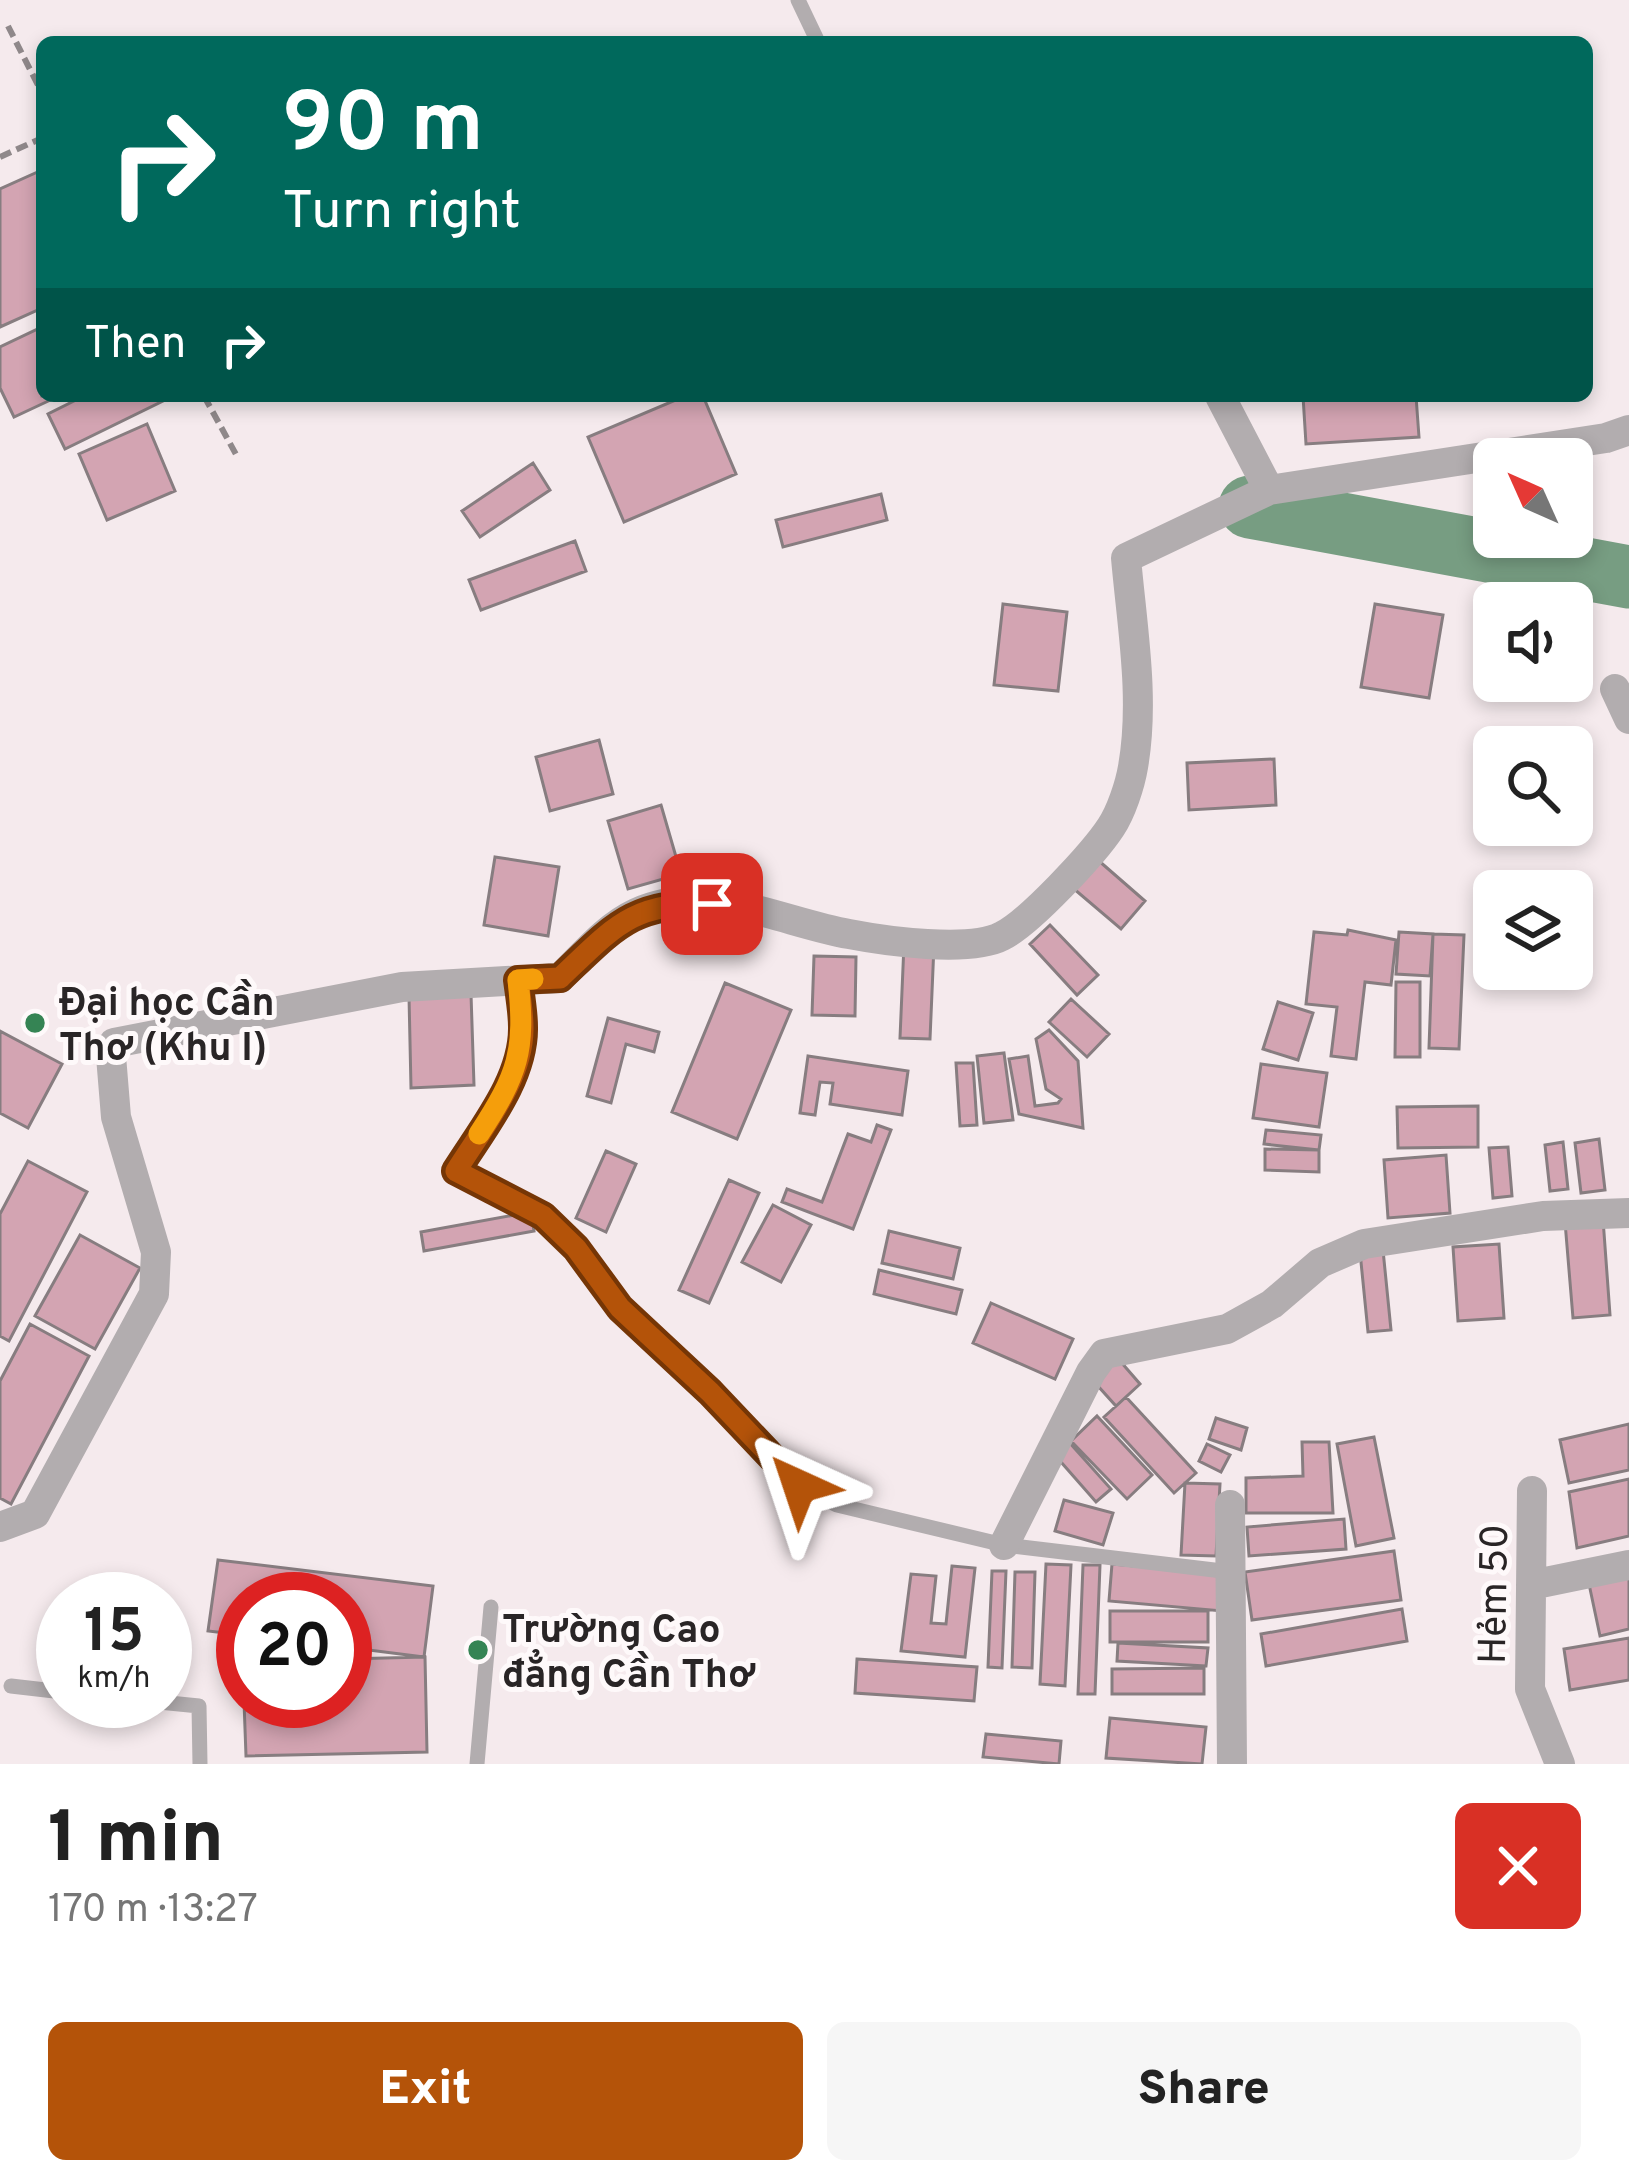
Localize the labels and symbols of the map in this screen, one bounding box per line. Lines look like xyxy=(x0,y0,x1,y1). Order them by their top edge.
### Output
north arrow xyxy=(1473,438,1593,558)
pin xyxy=(661,853,763,955)
place label: Đại học Cần Thơ (Khu I) xyxy=(59,979,275,1075)
marker: Đại học Cần Thơ (Khu I) xyxy=(22,1010,48,1036)
position arrow xyxy=(736,1423,862,1549)
street label: Hẻm 50 xyxy=(1471,1524,1522,1665)
speed limit sign: 20 xyxy=(216,1572,372,1728)
place label: Trường Cao đẳng Cần Thơ xyxy=(502,1608,756,1702)
marker: Trường Cao đẳng Cần Thơ xyxy=(465,1637,491,1663)

